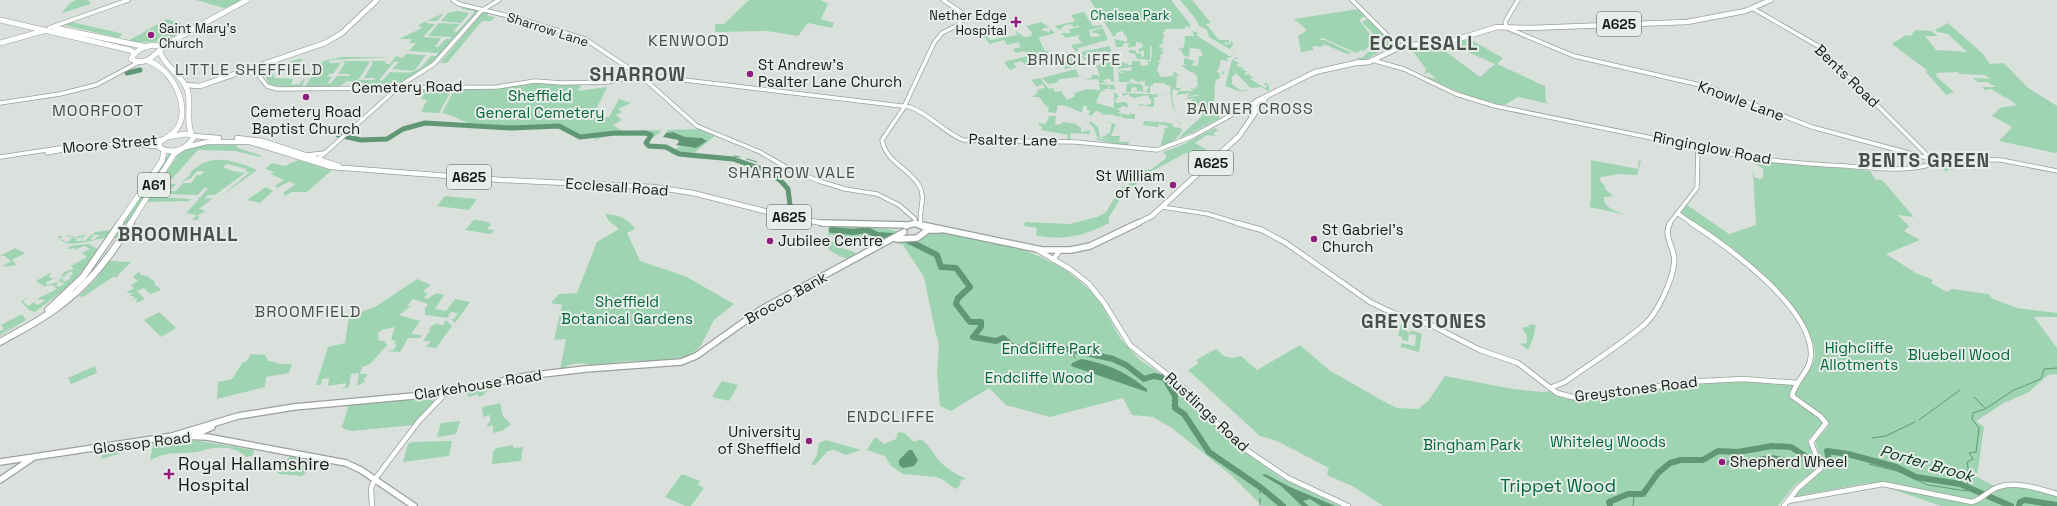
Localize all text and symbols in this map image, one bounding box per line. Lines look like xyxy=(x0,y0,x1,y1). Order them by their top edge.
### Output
place label: Nether Edge Hospital xyxy=(929,7,1007,39)
park label: Chelsea Park xyxy=(1090,7,1170,24)
street label: Sharrow Lane xyxy=(505,8,591,51)
road number: A625 xyxy=(1597,12,1641,36)
marker: Nether Edge Hospital xyxy=(1010,16,1022,28)
place label: Saint Mary's Church xyxy=(159,20,237,52)
marker: Saint Mary's Church xyxy=(146,30,156,40)
district label: KENWOOD xyxy=(648,30,730,51)
district label: ECCLESALL xyxy=(1370,31,1478,56)
street label: Bents Road xyxy=(1811,40,1884,111)
district label: BRINCLIFFE xyxy=(1027,49,1121,70)
place label: St Andrew's Psalter Lane Church xyxy=(758,55,902,91)
district label: LITTLE SHEFFIELD xyxy=(175,59,323,80)
district label: SHARROW xyxy=(590,62,686,87)
marker: St Andrew's Psalter Lane Church xyxy=(745,69,755,79)
street label: Cemetery Road xyxy=(351,76,463,97)
street label: Knowle Lane xyxy=(1695,76,1787,125)
park label: Sheffield General Cemetery xyxy=(476,86,604,122)
marker: Cemetery Road Baptist Church xyxy=(301,92,311,102)
district label: BANNER CROSS xyxy=(1186,98,1314,119)
district label: MOORFOOT xyxy=(52,100,144,121)
place label: Cemetery Road Baptist Church xyxy=(250,102,362,138)
street label: Ringinglow Road xyxy=(1651,127,1773,168)
street label: Psalter Lane xyxy=(968,129,1058,150)
street label: Moore Street xyxy=(62,130,158,157)
district label: BENTS GREEN xyxy=(1858,148,1990,173)
road number: A625 xyxy=(1189,151,1233,175)
district label: SHARROW VALE xyxy=(728,162,856,183)
road number: A625 xyxy=(447,165,491,189)
place label: St William of York xyxy=(1096,166,1165,202)
road number: A61 xyxy=(138,173,170,197)
street label: Ecclesall Road xyxy=(565,173,669,200)
marker: St William of York xyxy=(1168,180,1178,190)
road number: A625 xyxy=(767,205,811,229)
place label: St Gabriel's Church xyxy=(1322,220,1404,256)
district label: BROOMHALL xyxy=(117,222,239,247)
place label: Jubilee Centre xyxy=(778,231,883,250)
marker: St Gabriel's Church xyxy=(1309,234,1319,244)
marker: Jubilee Centre xyxy=(765,236,775,246)
street label: Brocco Bank xyxy=(741,267,830,328)
park label: Sheffield Botanical Gardens xyxy=(561,292,693,328)
district label: BROOMFIELD xyxy=(255,301,361,322)
district label: GREYSTONES xyxy=(1361,309,1487,334)
park label: Highcliffe Allotments xyxy=(1820,338,1898,374)
park label: Endcliffe Park xyxy=(1002,339,1100,358)
park label: Bluebell Wood xyxy=(1908,345,2010,364)
street label: Clarkehouse Road xyxy=(413,365,543,404)
park label: Endcliffe Wood xyxy=(985,368,1093,387)
street label: Rustlings Road xyxy=(1161,368,1253,455)
street label: Greystones Road xyxy=(1573,372,1698,405)
district label: ENDCLIFFE xyxy=(847,406,935,427)
place label: University of Sheffield xyxy=(718,422,801,458)
street label: Glossop Road xyxy=(92,427,192,458)
park label: Whiteley Woods xyxy=(1550,432,1666,451)
park label: Bingham Park xyxy=(1423,435,1521,454)
marker: University of Sheffield xyxy=(804,436,814,446)
water label: Porter Brook xyxy=(1878,440,1979,488)
place label: Royal Hallamshire Hospital xyxy=(178,452,330,496)
place label: Shepherd Wheel xyxy=(1730,452,1848,471)
marker: Shepherd Wheel xyxy=(1717,457,1727,467)
marker: Royal Hallamshire Hospital xyxy=(163,468,175,480)
park label: Trippet Wood xyxy=(1500,474,1616,497)

